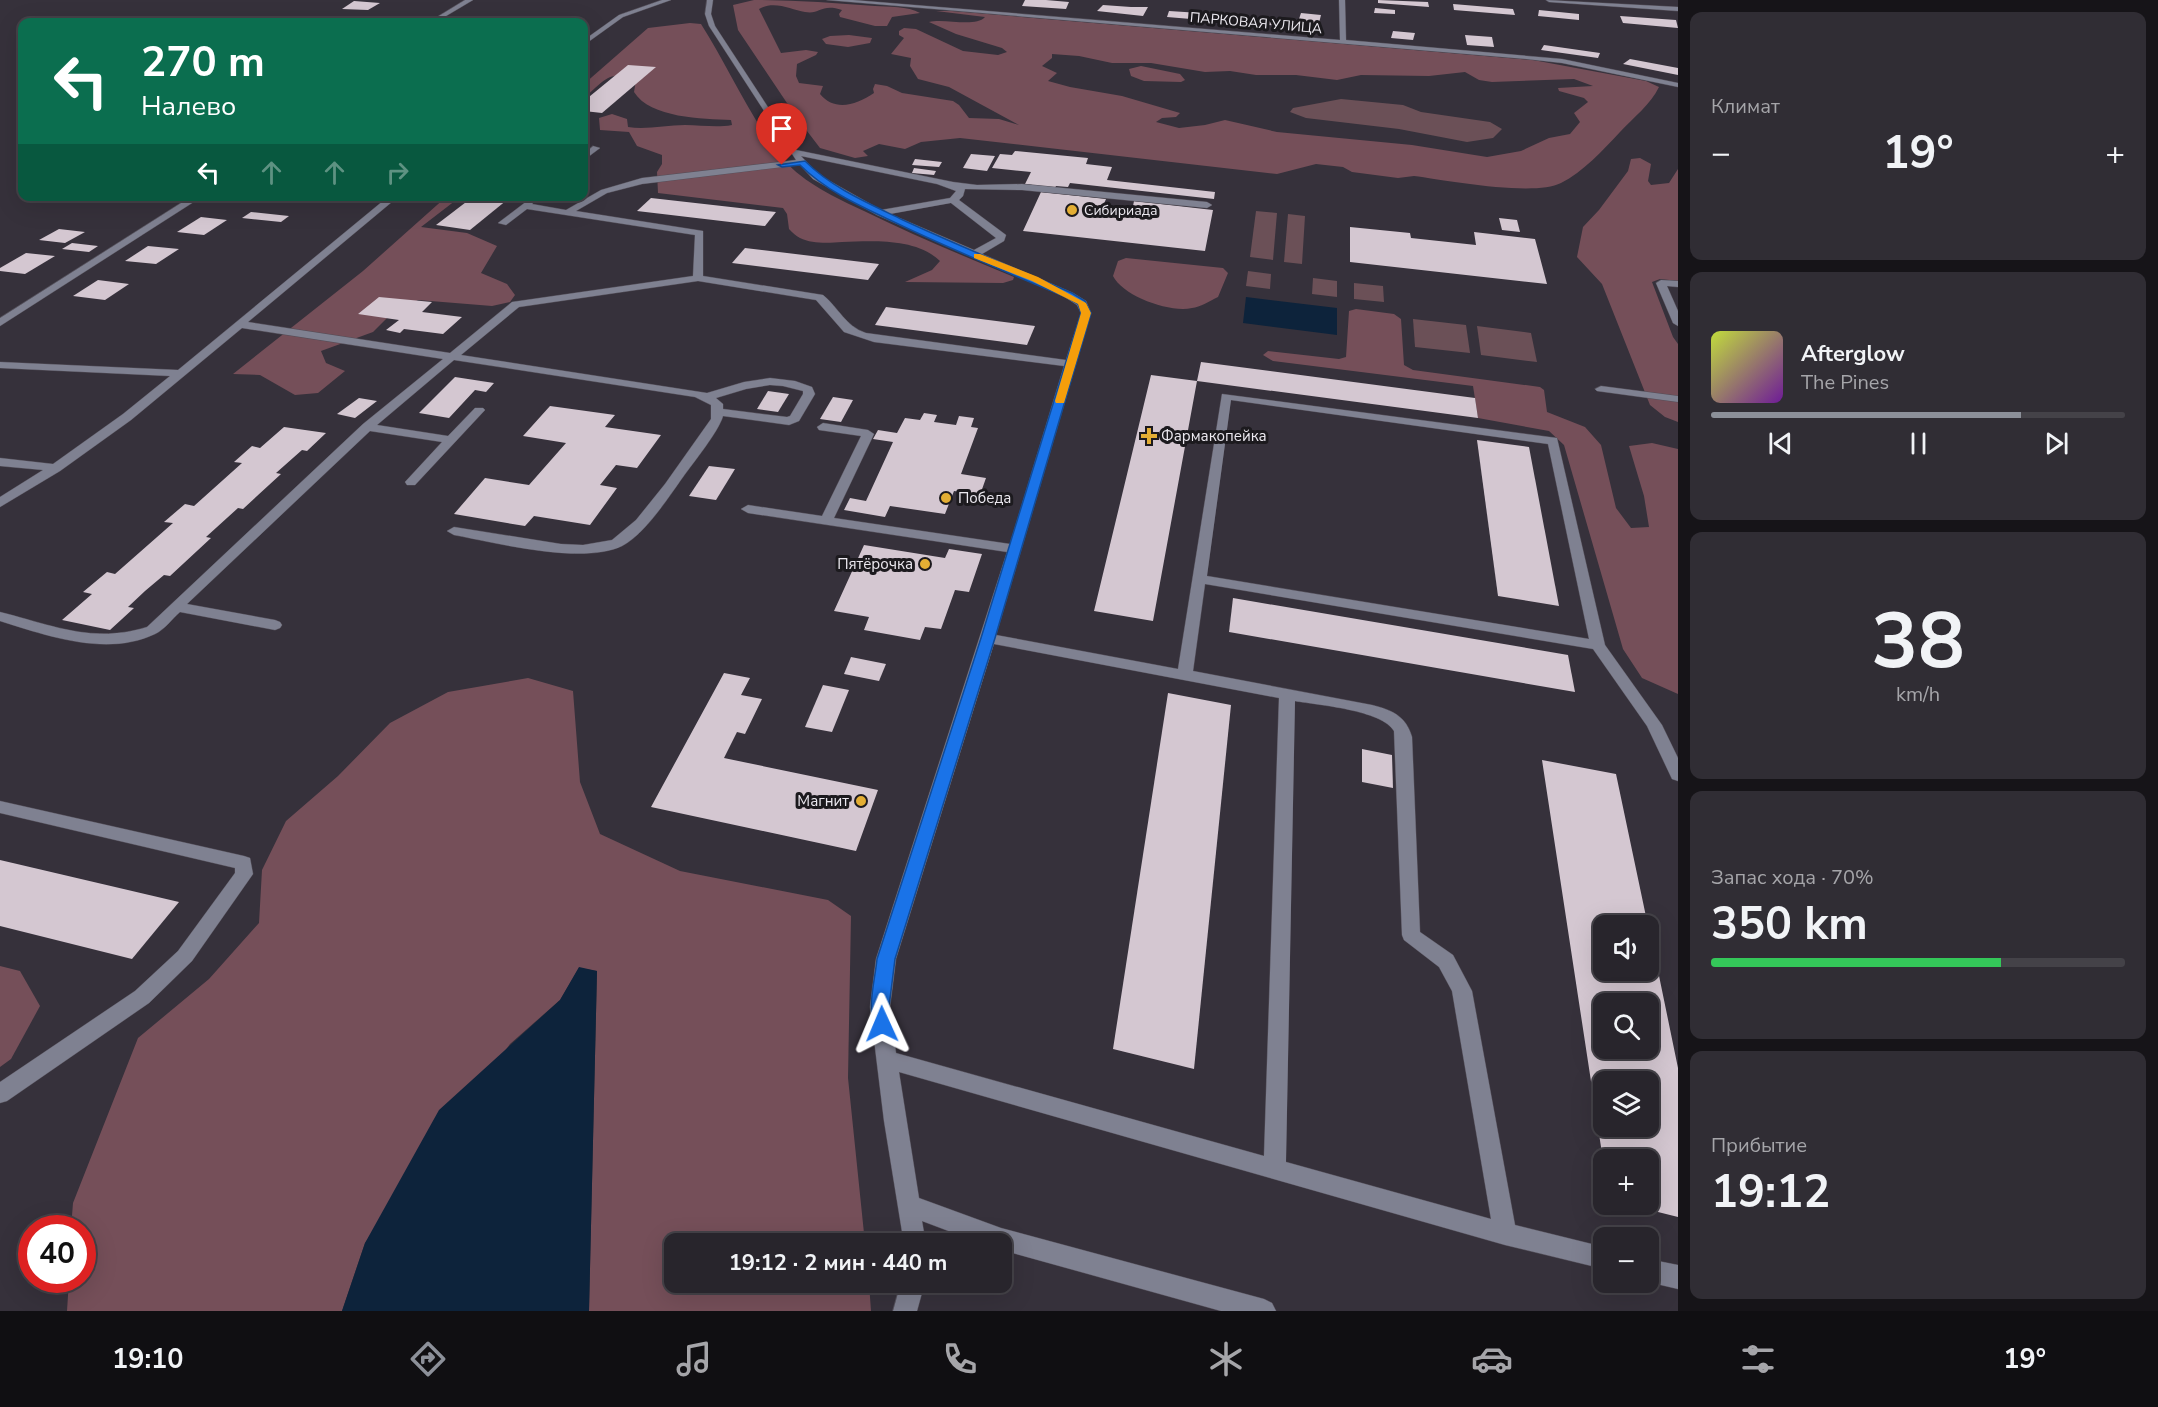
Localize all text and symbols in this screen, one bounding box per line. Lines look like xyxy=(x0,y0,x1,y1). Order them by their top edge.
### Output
street label: ПАРКОВАЯ УЛИЦА xyxy=(1189,8,1323,38)
text: 270 m xyxy=(141,34,265,91)
icon: left xyxy=(42,42,120,120)
text: Налево xyxy=(141,88,236,125)
text: Климат xyxy=(1711,93,1780,120)
pin xyxy=(756,103,807,165)
icon: arrive xyxy=(765,112,798,145)
text: 19° xyxy=(1882,123,1954,184)
text: − xyxy=(1711,131,1731,176)
text: + xyxy=(2105,131,2125,176)
icon: left xyxy=(192,156,225,189)
icon: ahead xyxy=(255,156,288,189)
icon: ahead xyxy=(318,156,351,189)
icon: right xyxy=(381,156,414,189)
place label: Сибириада xyxy=(1084,201,1158,220)
marker: Сибириада xyxy=(1065,203,1079,217)
text: Afterglow xyxy=(1801,339,1905,369)
text: The Pines xyxy=(1801,369,1889,396)
place label: Фармакопейка xyxy=(1161,426,1267,446)
icon: previous xyxy=(1764,427,1797,460)
icon: pause xyxy=(1902,427,1935,460)
icon: next xyxy=(2040,427,2073,460)
marker: Фармакопейка xyxy=(1142,429,1156,443)
place label: Победа xyxy=(958,488,1011,508)
marker: Победа xyxy=(939,491,953,505)
place label: Пятёрочка xyxy=(837,554,913,574)
marker: Пятёрочка xyxy=(918,557,932,571)
text: 38 xyxy=(1871,588,1965,695)
text: km/h xyxy=(1896,681,1940,708)
place label: Магнит xyxy=(797,791,849,811)
marker: Магнит xyxy=(854,794,868,808)
text: Запас хода · 70% xyxy=(1711,864,1874,891)
text: 350 km xyxy=(1711,894,1868,955)
map controls xyxy=(1593,915,1659,1293)
button: sound xyxy=(1593,915,1659,981)
position arrow xyxy=(850,992,914,1056)
button: search xyxy=(1593,993,1659,1059)
button: layers xyxy=(1593,1071,1659,1137)
text: Прибытие xyxy=(1711,1132,1807,1159)
button: + xyxy=(1593,1149,1659,1215)
text: 19:12 xyxy=(1711,1162,1830,1223)
speed limit sign: 40 xyxy=(18,1215,96,1293)
button: − xyxy=(1593,1227,1659,1293)
text: 19:12 · 2 мин · 440 m xyxy=(729,1248,947,1278)
icon: directions xyxy=(407,1338,449,1380)
icon: music xyxy=(673,1338,715,1380)
icon: phone xyxy=(939,1338,981,1380)
icon: climate xyxy=(1205,1338,1247,1380)
icon: car xyxy=(1471,1338,1513,1380)
icon: filters xyxy=(1737,1338,1779,1380)
text: 19:10 xyxy=(112,1341,183,1378)
text: 19° xyxy=(2003,1341,2046,1378)

